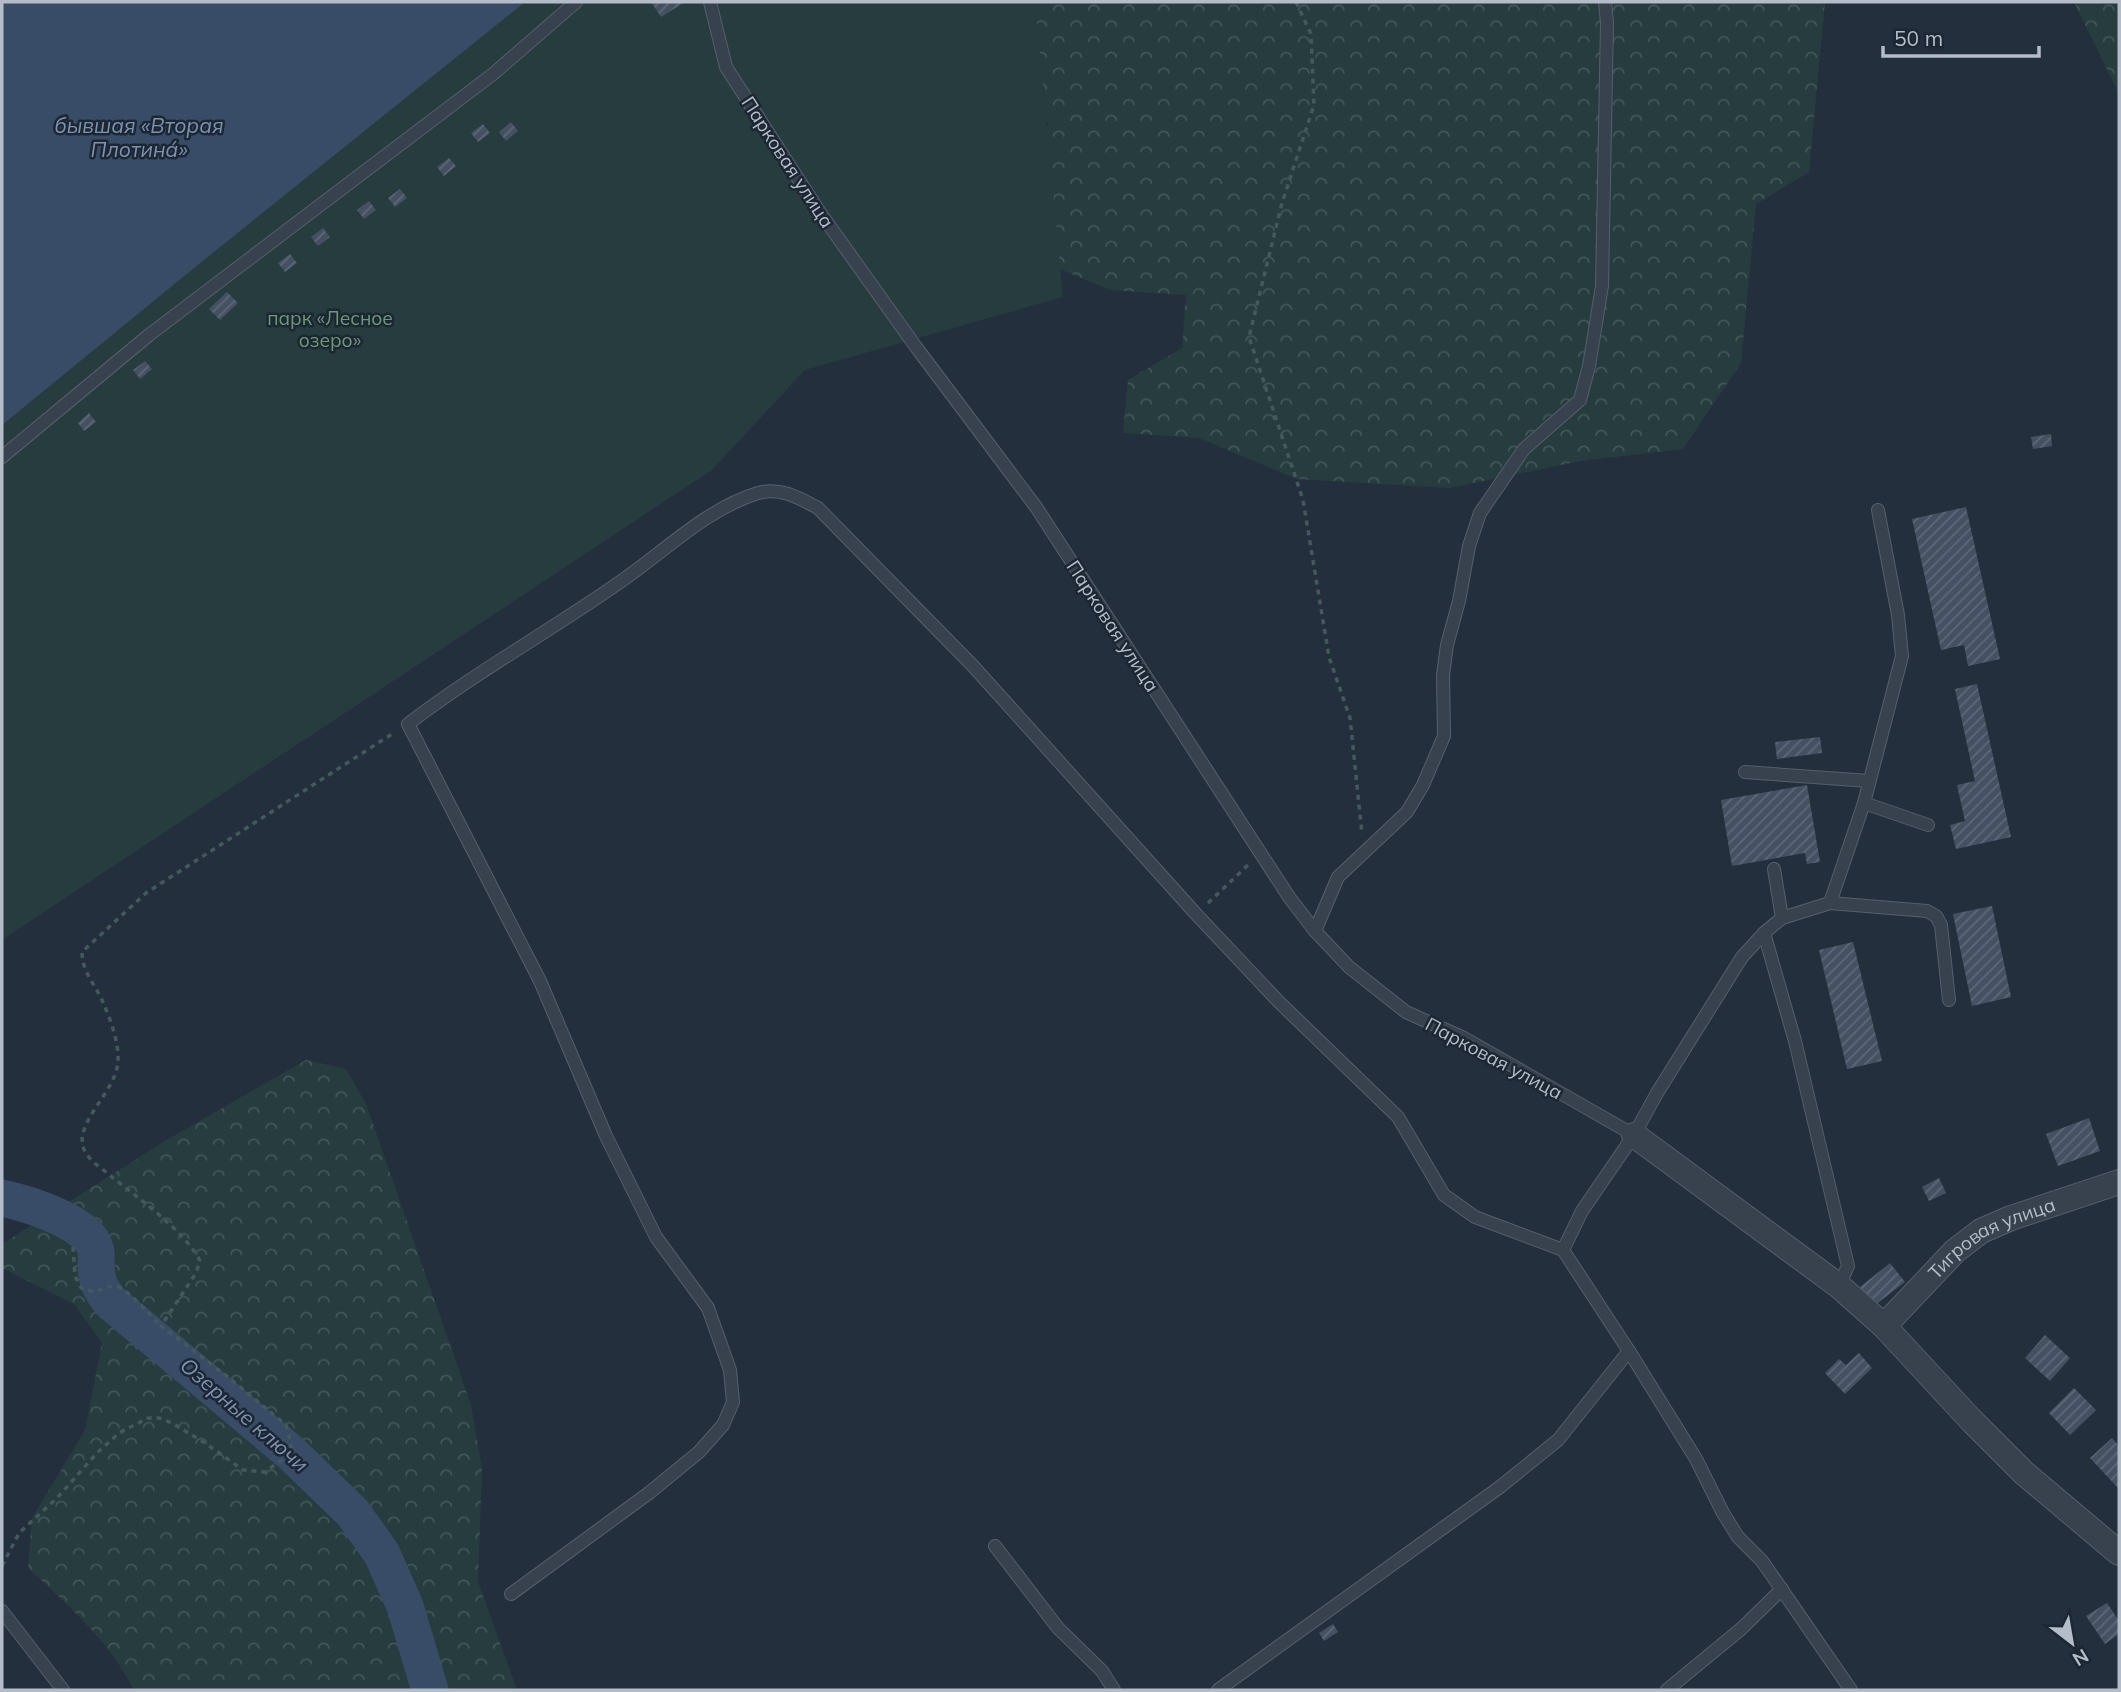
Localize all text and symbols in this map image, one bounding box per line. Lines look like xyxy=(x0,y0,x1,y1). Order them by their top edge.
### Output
scale bar xyxy=(1883,14,2039,58)
text: 50 m xyxy=(1894,25,1943,51)
street label: Парковая улица xyxy=(737,92,839,232)
water label: бывшая «Вторая Плотинá» xyxy=(54,112,224,162)
park label: парк «Лесное озеро» xyxy=(267,306,393,352)
street label: Парковая улица xyxy=(1062,556,1164,696)
street label: Парковая улица xyxy=(1421,1012,1567,1104)
street label: Тигровая улица xyxy=(1923,1192,2058,1284)
water label: Озерные ключи xyxy=(175,1352,314,1477)
north arrow xyxy=(2037,1608,2107,1678)
text: N xyxy=(2068,1644,2093,1672)

